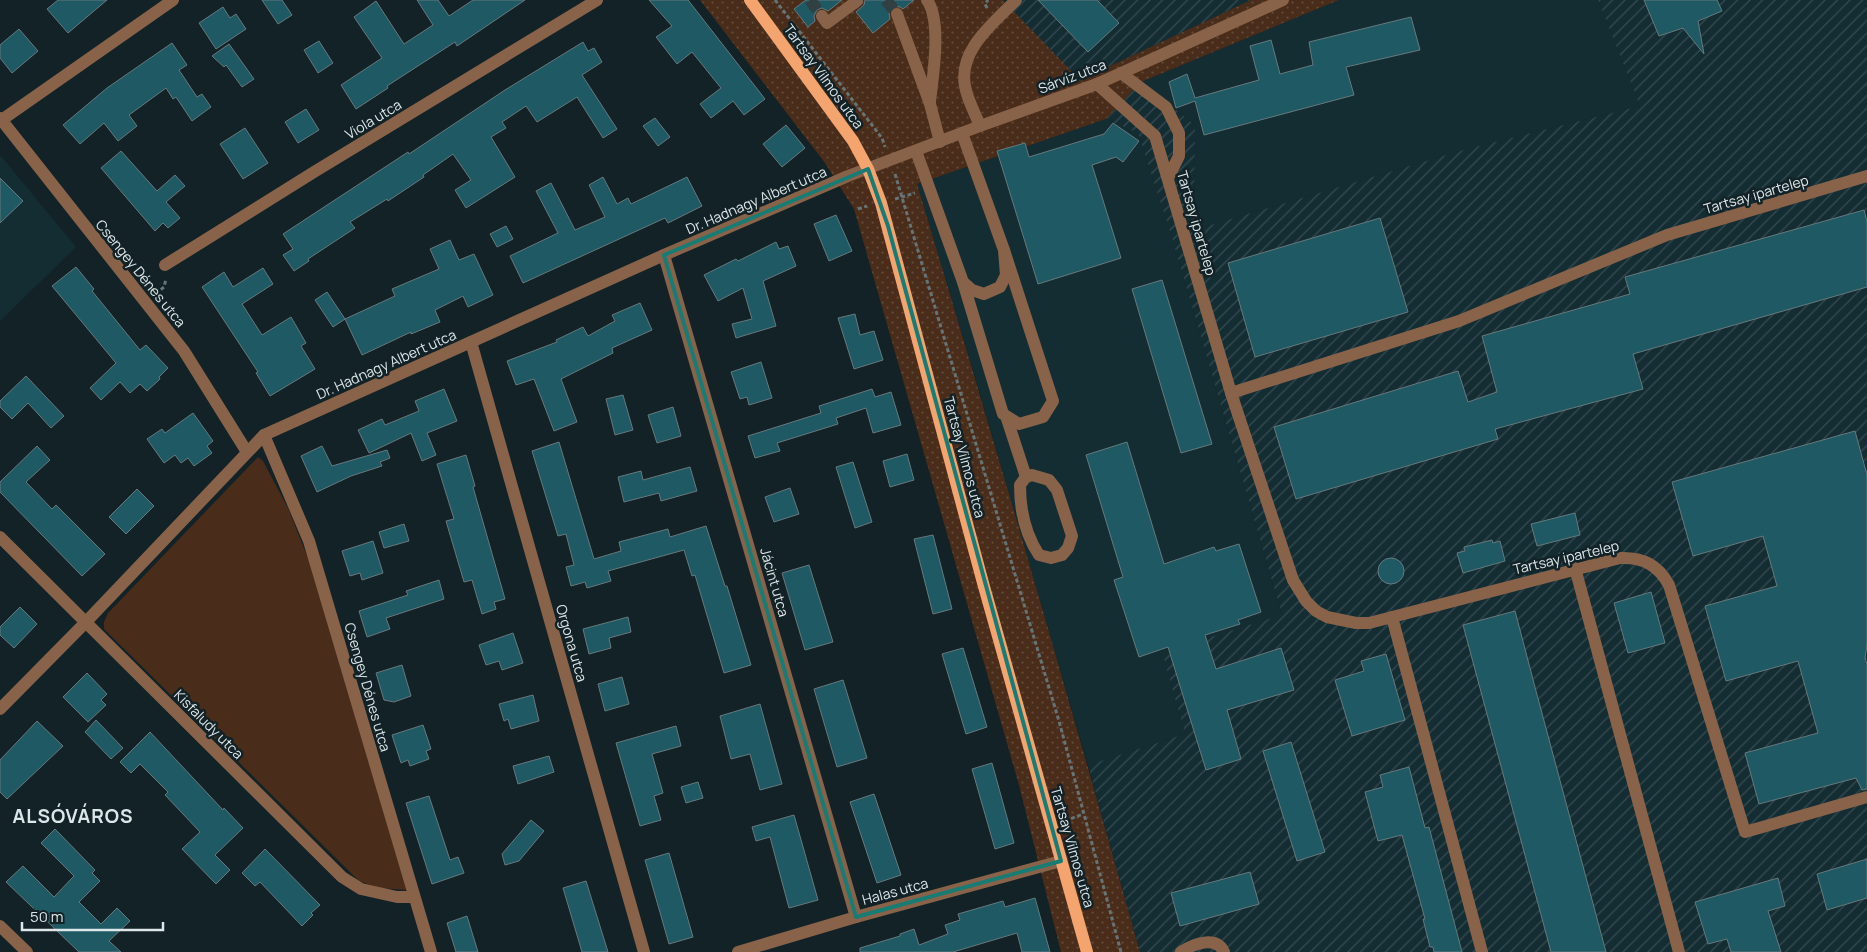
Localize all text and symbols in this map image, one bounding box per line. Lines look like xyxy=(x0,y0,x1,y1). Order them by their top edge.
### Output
street label: Tartsay Vilmos utca xyxy=(780,20,868,132)
street label: Sárvíz utca xyxy=(1035,54,1109,98)
street label: Viola utca xyxy=(341,95,405,143)
street label: Dr. Hadnagy Albert utca xyxy=(683,162,829,238)
street label: Tartsay ipartelep xyxy=(1173,168,1221,278)
street label: Tartsay ipartelep xyxy=(1701,170,1811,218)
street label: Csengey Dénes utca xyxy=(92,215,190,331)
street label: Dr. Hadnagy Albert utca xyxy=(313,325,459,403)
street label: Tartsay Vilmos utca xyxy=(940,394,990,520)
street label: Tartsay ipartelep xyxy=(1511,536,1621,578)
street label: Jácint utca xyxy=(756,545,794,619)
street label: Orgona utca xyxy=(552,602,592,684)
street label: Csengey Dénes utca xyxy=(340,620,396,754)
street label: Kisfaludy utca xyxy=(170,685,248,763)
street label: Tartsay Vilmos utca xyxy=(1047,784,1099,910)
district label: ALSÓVÁROS xyxy=(13,803,133,829)
street label: Halas utca xyxy=(860,873,930,909)
scale bar xyxy=(22,900,164,932)
text: 50 m xyxy=(30,906,64,927)

